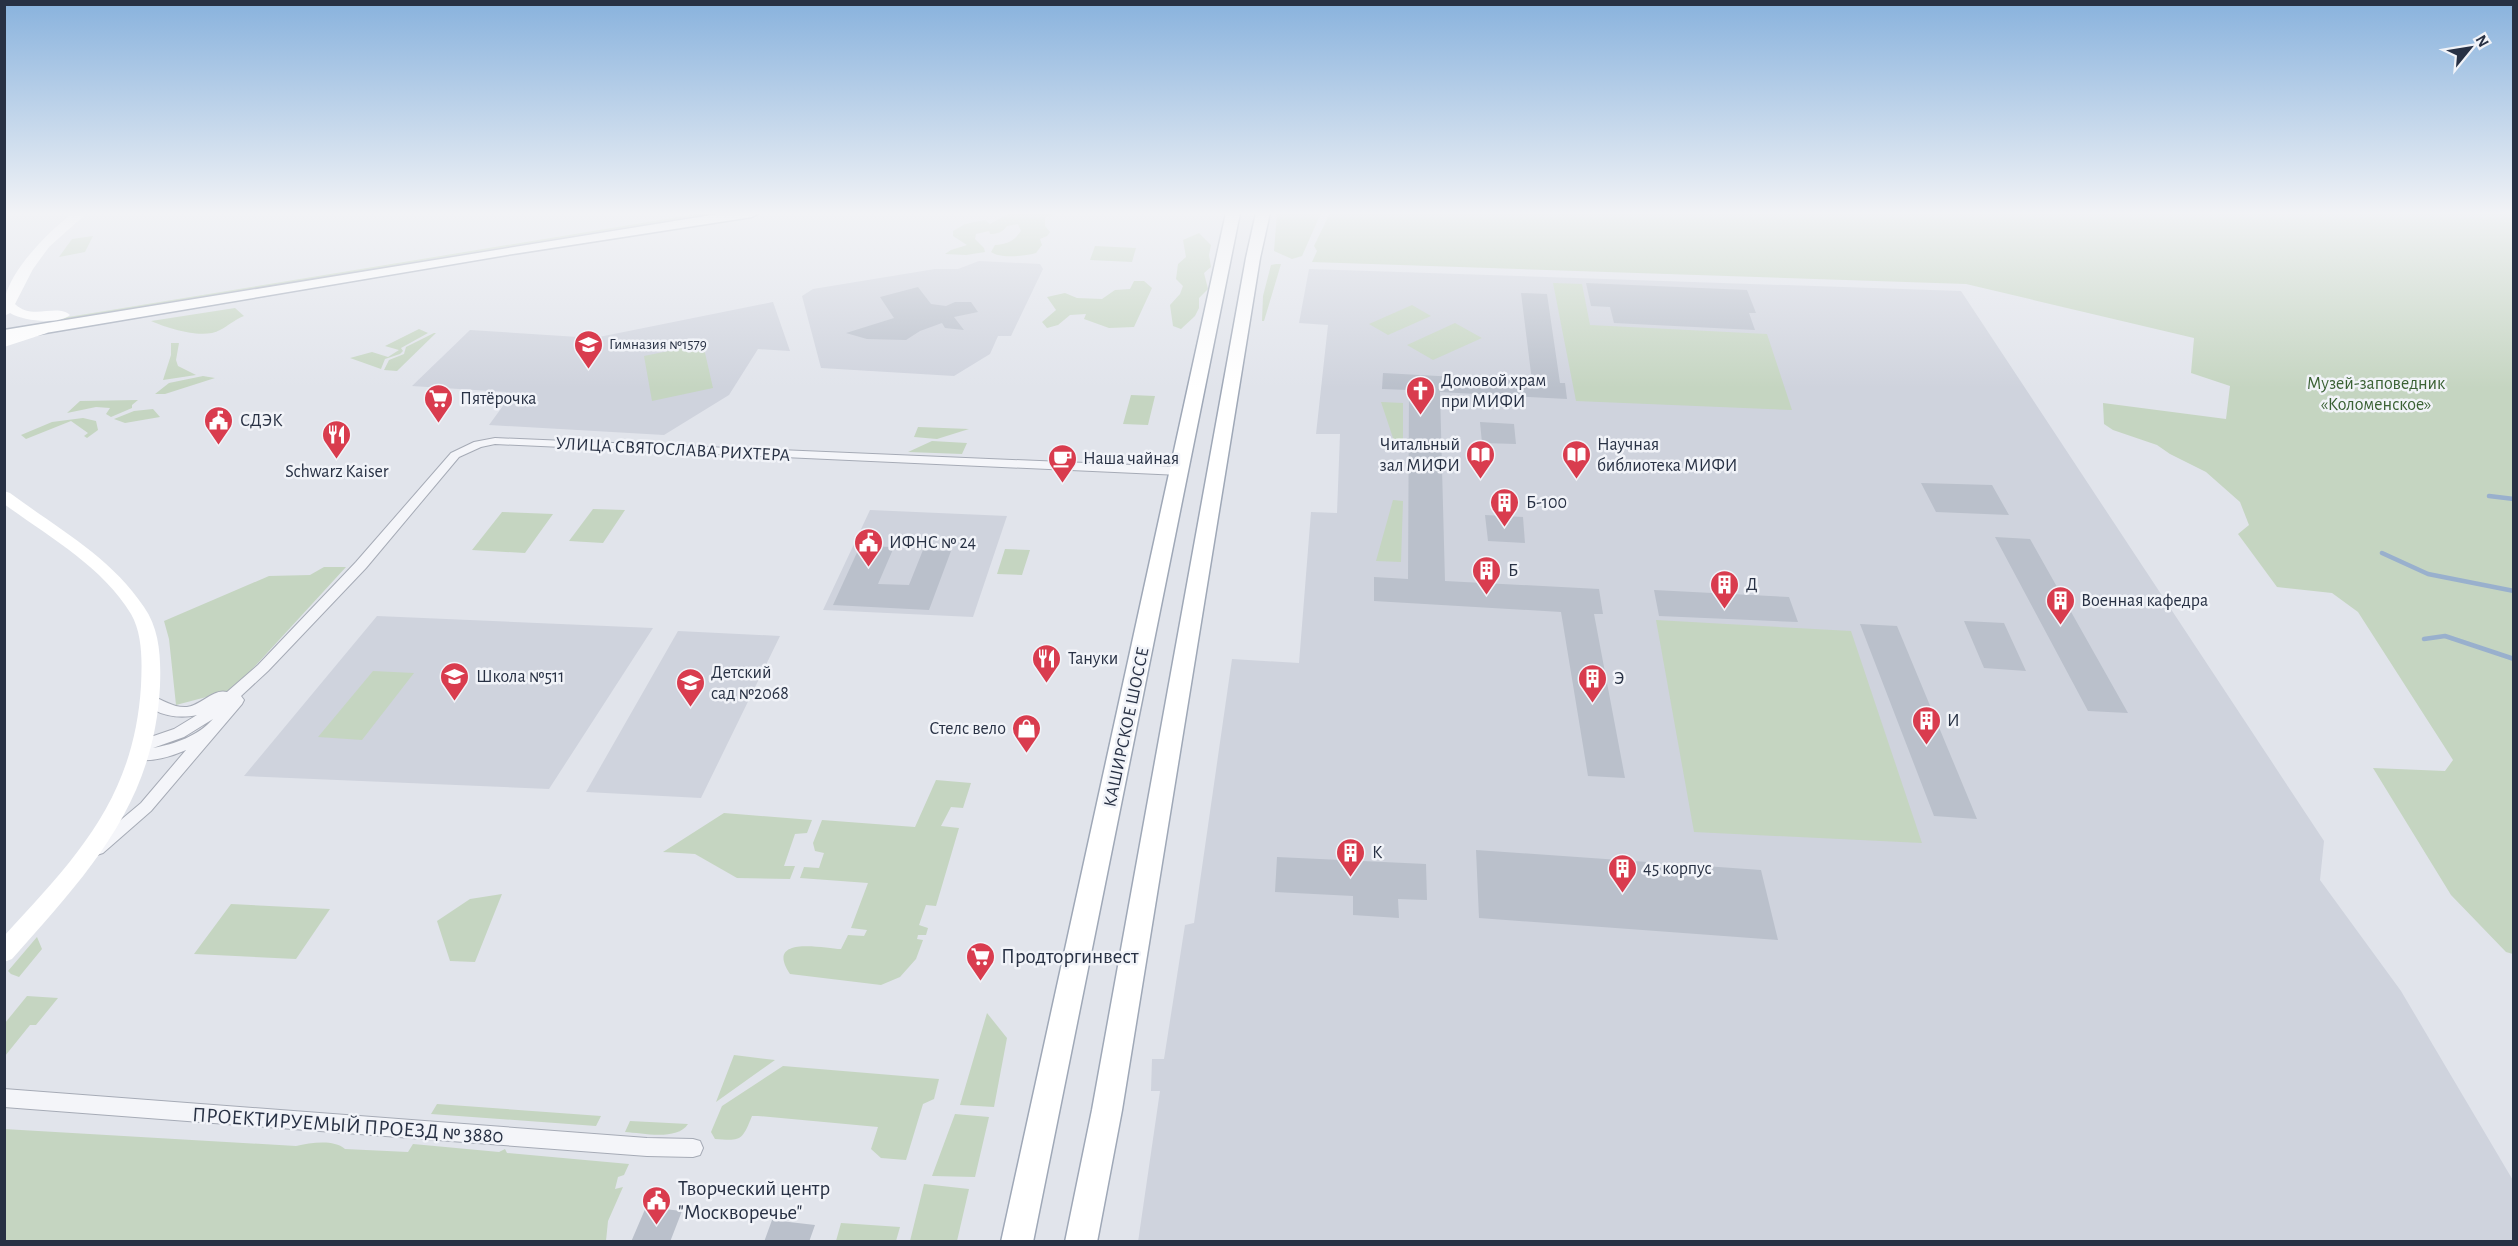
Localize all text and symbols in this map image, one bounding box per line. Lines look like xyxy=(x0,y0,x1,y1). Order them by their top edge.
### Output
north arrow xyxy=(2440,18,2500,78)
text: N xyxy=(2472,32,2492,50)
school or university icon: Гимназия №1579 xyxy=(572,328,604,370)
place label: Гимназия №1579 xyxy=(609,337,707,352)
place label: Домовой храм при МИФИ xyxy=(1441,372,1546,411)
church icon: Домовой храм при МИФИ xyxy=(1404,374,1436,416)
park label: Музей-заповедник «Коломенское» xyxy=(2307,375,2446,414)
supermarket icon: Пятёрочка xyxy=(423,382,455,424)
place label: Пятёрочка xyxy=(460,390,537,408)
public building icon: СДЭК xyxy=(203,404,235,446)
place label: СДЭК xyxy=(240,412,283,430)
restaurant icon: Schwarz Kaiser xyxy=(321,418,353,460)
street label: УЛИЦА СВЯТОСЛАВА РИХТЕРА xyxy=(555,435,791,465)
place label: Читальный зал МИФИ xyxy=(1380,436,1460,475)
place label: Научная библиотека МИФИ xyxy=(1597,436,1738,475)
library icon: Читальный зал МИФИ xyxy=(1465,438,1497,480)
library icon: Научная библиотека МИФИ xyxy=(1560,438,1592,480)
cafe icon: Наша чайная xyxy=(1046,442,1078,484)
place label: Наша чайная xyxy=(1083,450,1179,468)
place label: Schwarz Kaiser xyxy=(285,463,389,481)
building icon: Б-100 xyxy=(1489,486,1521,528)
place label: Б-100 xyxy=(1526,494,1567,512)
public building icon: ИФНС № 24 xyxy=(852,526,884,568)
place label: ИФНС № 24 xyxy=(889,534,977,552)
building icon: Б xyxy=(1471,554,1503,596)
place label: Б xyxy=(1508,562,1518,580)
building icon: Д xyxy=(1709,568,1741,610)
place label: Д xyxy=(1746,576,1758,594)
building icon: Военная кафедра xyxy=(2044,584,2076,626)
place label: Военная кафедра xyxy=(2081,592,2208,610)
restaurant icon: Тануки xyxy=(1031,642,1063,684)
street label: КАШИРСКОЕ ШОССЕ xyxy=(1101,646,1153,809)
place label: Тануки xyxy=(1068,650,1118,668)
school or university icon: Школа №511 xyxy=(439,660,471,702)
building icon: Э xyxy=(1577,662,1609,704)
place label: Детский сад №2068 xyxy=(711,664,789,703)
school or university icon: Детский сад №2068 xyxy=(674,666,706,708)
place label: Школа №511 xyxy=(476,668,564,686)
place label: Э xyxy=(1614,670,1624,688)
building icon: И xyxy=(1910,704,1942,746)
shop icon: Стелс вело xyxy=(1011,712,1043,754)
place label: И xyxy=(1947,712,1960,730)
place label: Стелс вело xyxy=(929,720,1006,738)
building icon: К xyxy=(1335,836,1367,878)
place label: К xyxy=(1372,844,1383,862)
building icon: 45 корпус xyxy=(1606,852,1638,894)
place label: 45 корпус xyxy=(1643,860,1712,878)
supermarket icon: Продторгинвест xyxy=(964,940,996,982)
place label: Продторгинвест xyxy=(1001,946,1139,967)
street label: ПРОЕКТИРУЕМЫЙ ПРОЕЗД № 3880 xyxy=(192,1103,504,1147)
place label: Творческий центр "Москворечье" xyxy=(678,1178,830,1223)
public building icon: Творческий центр "Москворечье" xyxy=(641,1184,673,1226)

